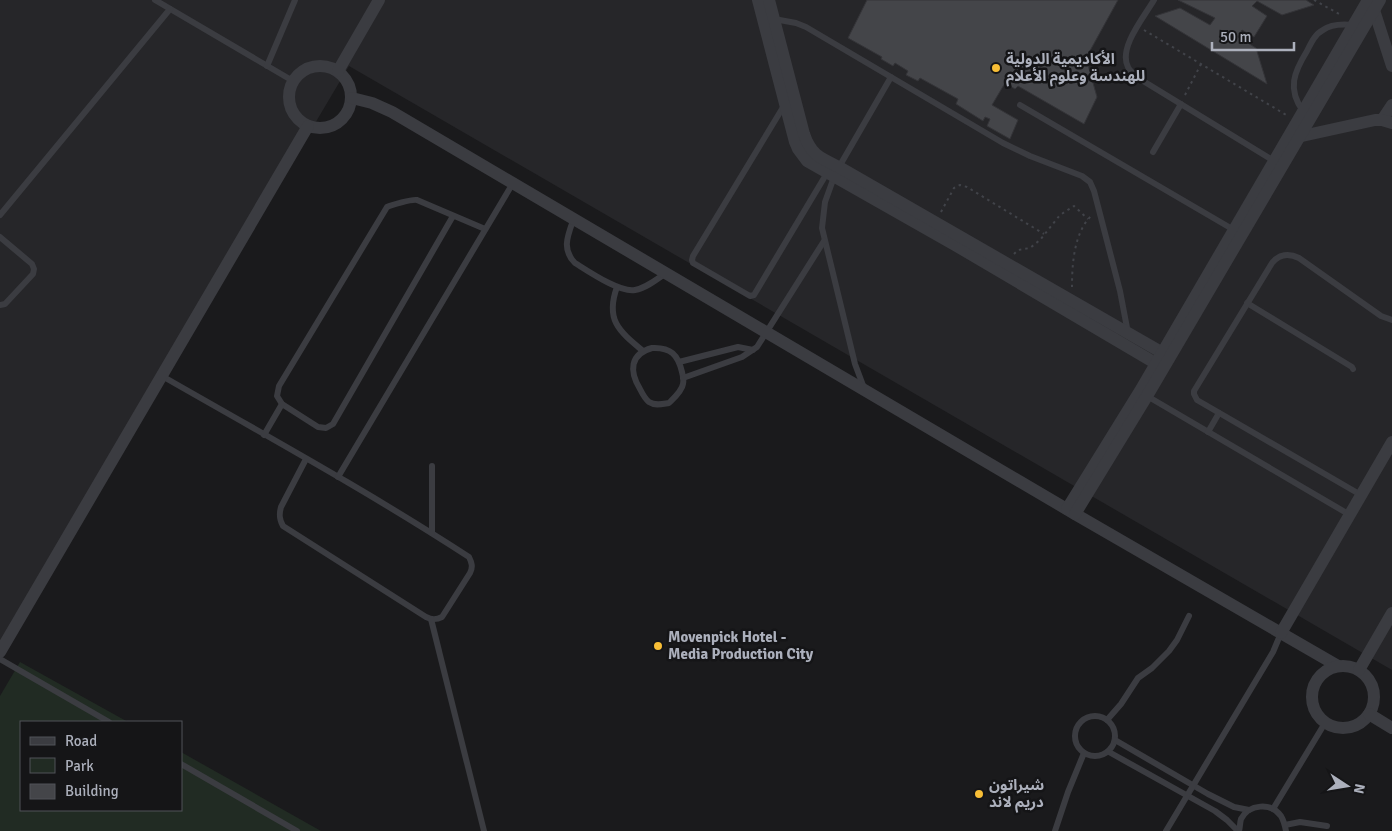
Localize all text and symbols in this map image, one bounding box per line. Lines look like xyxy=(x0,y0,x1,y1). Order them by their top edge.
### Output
scale bar xyxy=(1212,20,1294,52)
text: 50 m xyxy=(1220,28,1251,46)
place label: الأكاديمية الدولية للهندسة وعلوم الأعلام xyxy=(1006,50,1145,87)
marker: الأكاديمية الدولية للهندسة وعلوم الأعلام xyxy=(990,62,1002,74)
place label: Movenpick Hotel - Media Production City xyxy=(668,628,814,663)
marker: Movenpick Hotel - Media Production City xyxy=(652,640,664,652)
legend xyxy=(20,721,182,811)
text: Road xyxy=(65,732,97,750)
text: Park xyxy=(65,757,94,775)
north arrow xyxy=(1322,761,1372,811)
place label: شيراتون دريم لاند xyxy=(989,776,1044,813)
text: Building xyxy=(65,782,119,800)
text: N xyxy=(1350,782,1369,795)
marker: شيراتون دريم لاند xyxy=(973,788,985,800)

